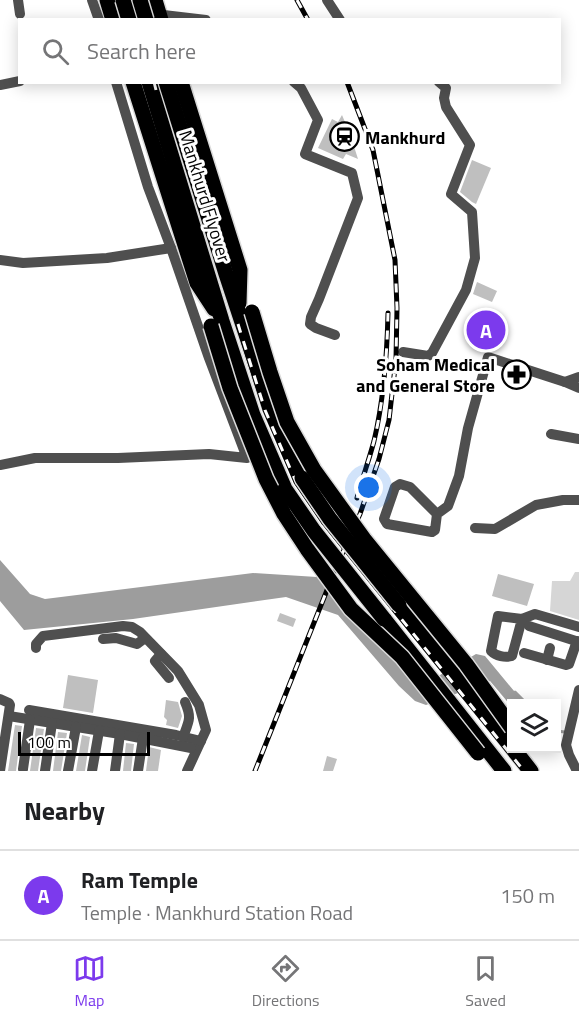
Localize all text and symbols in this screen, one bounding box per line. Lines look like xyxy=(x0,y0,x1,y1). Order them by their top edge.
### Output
search box xyxy=(18,18,561,84)
text: Search here xyxy=(87,34,196,68)
icon: search xyxy=(39,35,72,68)
station icon: Mankhurd xyxy=(328,121,360,153)
place label: Mankhurd xyxy=(365,124,445,151)
street label: Mankhurd Flyover xyxy=(172,127,238,265)
pin: A xyxy=(466,308,506,352)
place label: Soham Medical and General Store xyxy=(356,351,495,399)
pharmacy icon: Soham Medical and General Store xyxy=(500,358,532,390)
your location xyxy=(354,473,383,502)
map controls xyxy=(507,699,561,753)
button: layers xyxy=(507,699,561,753)
scale bar xyxy=(18,729,150,756)
text: 100 m xyxy=(27,730,71,754)
text: Nearby xyxy=(24,791,105,830)
text: Ram Temple xyxy=(81,863,198,897)
text: A xyxy=(37,880,50,911)
text: 150 m xyxy=(500,880,555,911)
text: Temple · Mankhurd Station Road xyxy=(81,897,353,928)
tab: Map xyxy=(73,952,106,1012)
tab: Directions xyxy=(252,952,320,1012)
tab: Saved xyxy=(465,952,506,1012)

